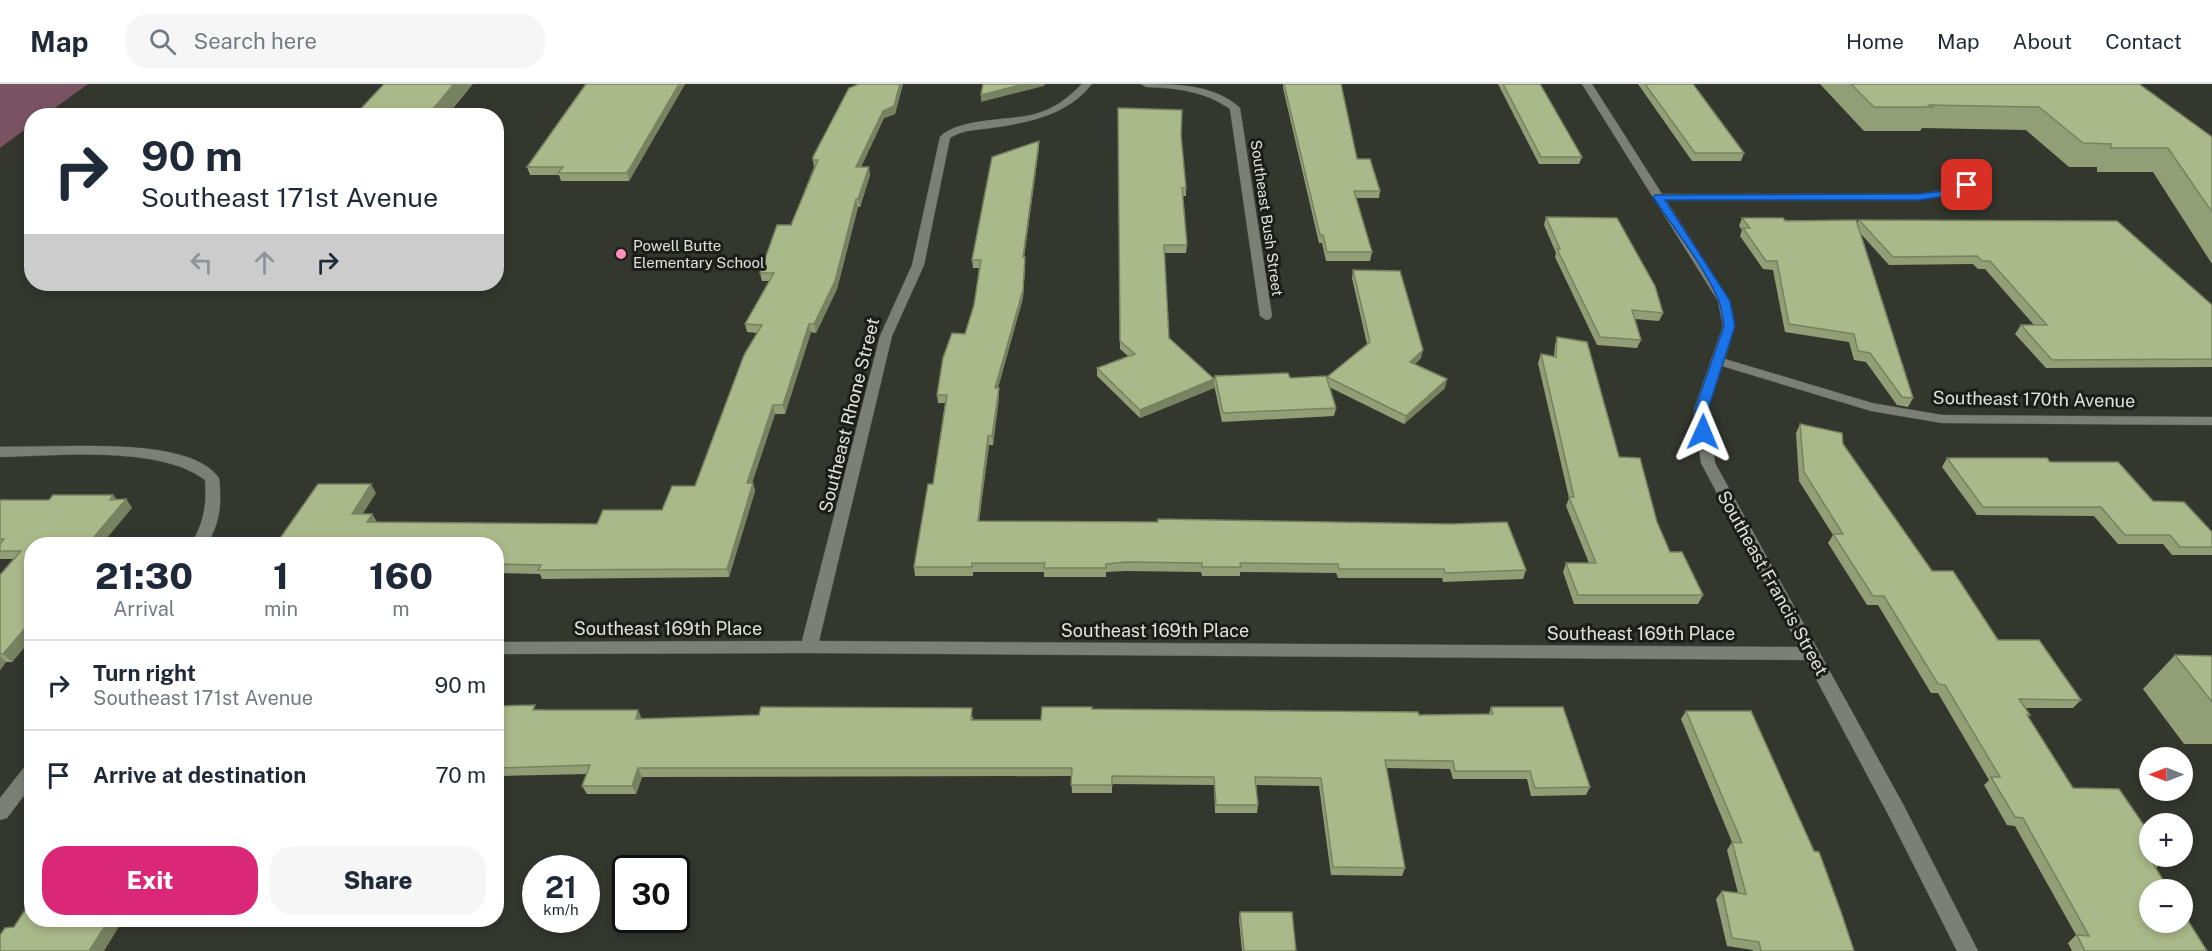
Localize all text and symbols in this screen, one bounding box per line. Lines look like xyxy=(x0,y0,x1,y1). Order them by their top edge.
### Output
search box xyxy=(125,14,545,68)
text: Map xyxy=(30,25,89,58)
icon: search xyxy=(146,25,179,58)
text: Search here xyxy=(194,28,317,54)
text: Home xyxy=(1846,29,1904,54)
text: Map xyxy=(1937,29,1980,54)
text: About xyxy=(2013,29,2072,54)
text: Contact xyxy=(2105,29,2182,54)
text: 90 m xyxy=(141,131,243,180)
icon: right xyxy=(42,132,120,210)
street label: Southeast Bush Street xyxy=(1248,139,1286,297)
pin xyxy=(1941,159,1992,210)
icon: arrive xyxy=(1950,168,1983,201)
text: Southeast 171st Avenue xyxy=(141,181,438,213)
place label: Powell Butte Elementary School xyxy=(633,237,765,271)
icon: left xyxy=(185,246,218,279)
icon: ahead xyxy=(248,246,281,279)
icon: right xyxy=(311,246,344,279)
marker: Powell Butte Elementary School xyxy=(614,247,628,261)
street label: Southeast Rhone Street xyxy=(815,315,883,515)
street label: Southeast 170th Avenue xyxy=(1933,387,2135,411)
position arrow xyxy=(1671,400,1735,464)
street label: Southeast Francis Street xyxy=(1713,487,1833,679)
text: 21:30 xyxy=(95,555,193,597)
text: 1 xyxy=(273,555,289,597)
text: 160 xyxy=(369,555,433,597)
text: Arrival xyxy=(113,597,175,621)
text: min xyxy=(264,597,298,621)
text: m xyxy=(392,597,410,621)
street label: Southeast 169th Place xyxy=(574,618,762,639)
street label: Southeast 169th Place xyxy=(1061,620,1249,641)
street label: Southeast 169th Place xyxy=(1547,623,1735,644)
text: Turn right xyxy=(93,660,196,686)
icon: right xyxy=(42,669,75,702)
text: 90 m xyxy=(435,672,486,698)
text: Southeast 171st Avenue xyxy=(93,686,313,710)
north arrow xyxy=(2139,747,2193,801)
map controls xyxy=(2139,747,2193,933)
icon: arrive xyxy=(42,759,75,792)
text: Arrive at destination xyxy=(93,762,306,788)
text: 70 m xyxy=(435,762,486,788)
button: + xyxy=(2139,813,2193,867)
button: Exit xyxy=(42,846,258,915)
button: Share xyxy=(270,846,486,915)
speed limit sign: 30 xyxy=(612,855,690,933)
text: 21 xyxy=(545,869,577,905)
button: − xyxy=(2139,879,2193,933)
text: km/h xyxy=(543,901,579,918)

